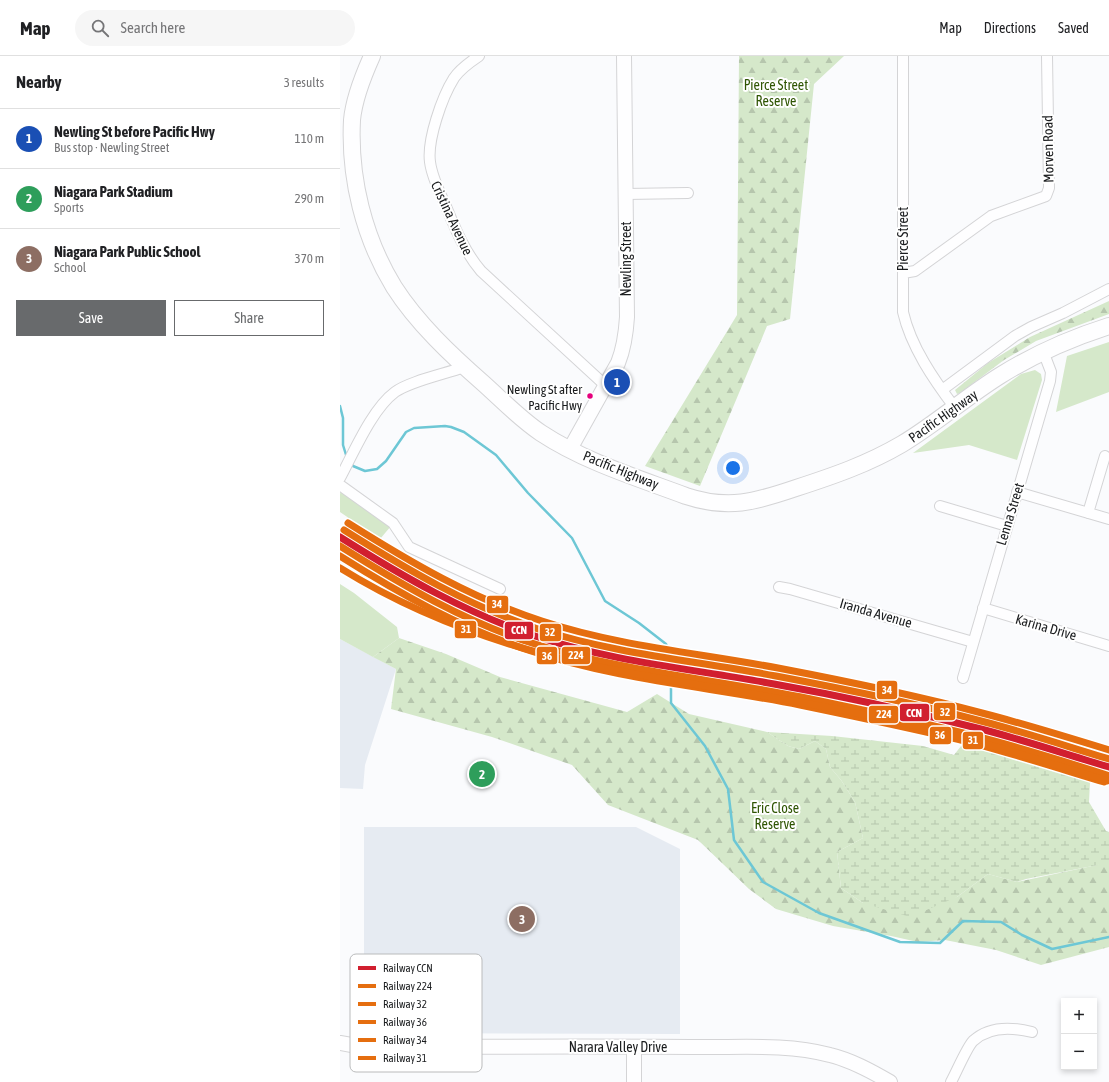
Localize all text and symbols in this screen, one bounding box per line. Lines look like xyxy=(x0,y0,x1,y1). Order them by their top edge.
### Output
search box xyxy=(75,10,355,46)
text: Map xyxy=(20,17,51,39)
icon: search xyxy=(89,17,111,39)
text: Search here xyxy=(121,19,185,36)
text: Map xyxy=(939,20,962,36)
text: Directions xyxy=(984,20,1036,36)
text: Saved xyxy=(1058,20,1089,36)
text: Nearby xyxy=(16,72,62,92)
text: 3 results xyxy=(284,75,324,90)
park label: Pierce Street Reserve xyxy=(744,77,808,109)
street label: Morven Road xyxy=(1039,115,1057,183)
text: Newling St before Pacific Hwy xyxy=(54,123,215,140)
text: 1 xyxy=(26,131,32,146)
text: 110 m xyxy=(295,131,324,146)
text: Bus stop · Newling Street xyxy=(54,140,169,155)
street label: Cristina Avenue xyxy=(428,178,476,258)
text: Niagara Park Stadium xyxy=(54,183,173,200)
text: 2 xyxy=(26,191,32,206)
text: 290 m xyxy=(295,191,324,206)
text: Sports xyxy=(54,200,84,215)
street label: Pierce Street xyxy=(895,207,911,271)
street label: Newling Street xyxy=(618,221,634,297)
text: Niagara Park Public School xyxy=(54,243,201,260)
text: 3 xyxy=(26,251,32,266)
text: 370 m xyxy=(295,251,324,266)
text: School xyxy=(54,260,86,275)
button: Save xyxy=(16,300,166,336)
button: Share xyxy=(174,300,324,336)
pin: 1 xyxy=(604,367,630,397)
place label: Newling St after Pacific Hwy xyxy=(507,382,583,413)
street label: Pacific Highway xyxy=(906,386,981,446)
marker: Newling St after Pacific Hwy xyxy=(585,391,595,401)
street label: Pacific Highway xyxy=(581,448,661,493)
your location xyxy=(723,458,743,478)
street label: Lenna Street xyxy=(993,481,1027,547)
line badge: 34 xyxy=(486,595,509,614)
street label: Iranda Avenue xyxy=(838,595,914,631)
text: 34 xyxy=(492,598,502,610)
street label: Karina Drive xyxy=(1014,611,1078,643)
line badge: 31 xyxy=(454,620,477,639)
line badge: CCN xyxy=(504,621,534,640)
text: 31 xyxy=(461,623,471,635)
line badge: 32 xyxy=(539,623,562,642)
text: CCN xyxy=(511,624,527,636)
text: 32 xyxy=(545,626,555,638)
line badge: 36 xyxy=(536,646,558,665)
line badge: 224 xyxy=(561,646,591,665)
text: 224 xyxy=(568,649,584,661)
text: 36 xyxy=(542,650,552,662)
line badge: 34 xyxy=(876,680,898,700)
text: 34 xyxy=(882,684,892,696)
line badge: 32 xyxy=(933,702,956,721)
line badge: CCN xyxy=(899,703,930,722)
line badge: 224 xyxy=(868,705,899,724)
text: 32 xyxy=(940,706,950,718)
text: CCN xyxy=(906,707,922,719)
text: 224 xyxy=(876,708,892,720)
line badge: 36 xyxy=(929,726,952,745)
text: 36 xyxy=(935,729,945,741)
line badge: 31 xyxy=(962,731,984,750)
text: 31 xyxy=(968,734,978,746)
pin: 2 xyxy=(469,759,495,789)
park label: Eric Close Reserve xyxy=(751,800,799,832)
pin: 3 xyxy=(509,904,535,934)
legend xyxy=(350,954,482,1072)
text: Railway CCN xyxy=(383,962,433,974)
text: Railway 224 xyxy=(383,980,432,992)
text: Railway 32 xyxy=(383,998,427,1010)
map controls xyxy=(1061,998,1097,1070)
button: + xyxy=(1061,998,1097,1034)
text: Railway 36 xyxy=(383,1016,427,1028)
text: Railway 34 xyxy=(383,1034,427,1046)
button: − xyxy=(1061,1034,1097,1070)
street label: Narara Valley Drive xyxy=(569,1039,667,1055)
text: Railway 31 xyxy=(383,1052,427,1064)

